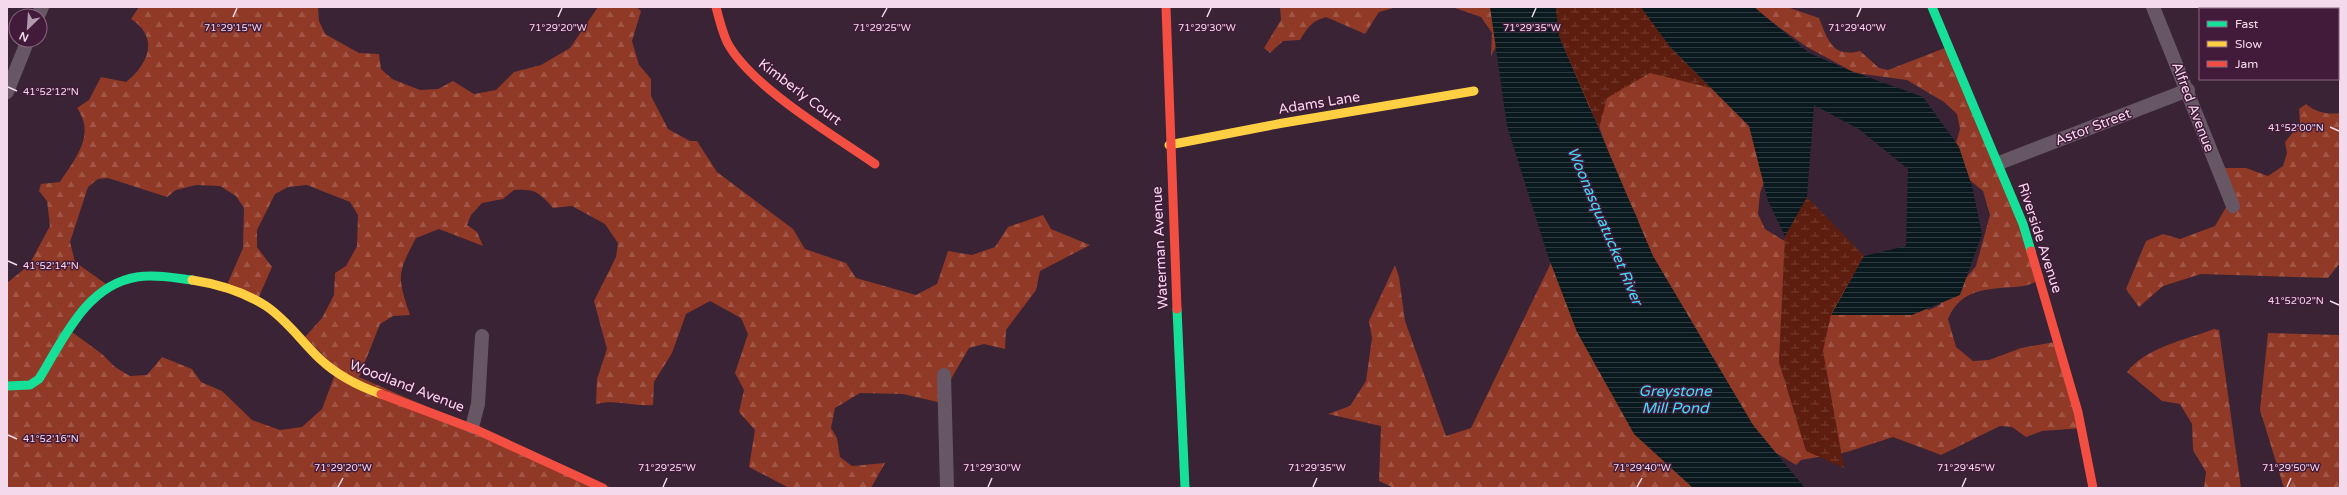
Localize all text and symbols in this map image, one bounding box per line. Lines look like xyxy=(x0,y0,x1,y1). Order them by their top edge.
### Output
north arrow xyxy=(8,8,48,48)
legend xyxy=(2199,8,2339,80)
text: Fast xyxy=(2235,17,2259,31)
text: 71°29'15"W xyxy=(204,22,262,34)
text: 71°29'20"W xyxy=(529,22,587,34)
text: 71°29'25"W xyxy=(853,22,911,34)
text: 71°29'30"W xyxy=(1178,22,1236,34)
text: 71°29'35"W xyxy=(1503,22,1561,34)
text: 71°29'40"W xyxy=(1828,22,1886,34)
text: N xyxy=(17,29,31,44)
text: Slow xyxy=(2235,37,2262,51)
street label: Kimberly Court xyxy=(755,55,845,129)
text: Jam xyxy=(2235,57,2258,71)
street label: Alfred Avenue xyxy=(2168,60,2218,154)
text: 41°52'12"N xyxy=(23,86,79,98)
street label: Adams Lane xyxy=(1277,88,1361,118)
street label: Astor Street xyxy=(2053,105,2134,149)
text: 41°52'00"N xyxy=(2268,122,2324,134)
water label: Woonasquatucket River xyxy=(1564,144,1647,310)
street label: Riverside Avenue xyxy=(2014,181,2066,295)
street label: Waterman Avenue xyxy=(1148,186,1172,310)
text: 41°52'14"N xyxy=(23,260,79,272)
text: 41°52'02"N xyxy=(2268,295,2324,307)
street label: Woodland Avenue xyxy=(347,356,467,416)
water label: Greystone Mill Pond xyxy=(1639,382,1713,417)
text: 41°52'16"N xyxy=(23,433,79,445)
text: 71°29'20"W xyxy=(314,462,372,474)
text: 71°29'25"W xyxy=(638,462,696,474)
text: 71°29'30"W xyxy=(963,462,1021,474)
text: 71°29'35"W xyxy=(1288,462,1346,474)
text: 71°29'40"W xyxy=(1613,462,1671,474)
text: 71°29'45"W xyxy=(1937,462,1995,474)
text: 71°29'50"W xyxy=(2262,462,2320,474)

